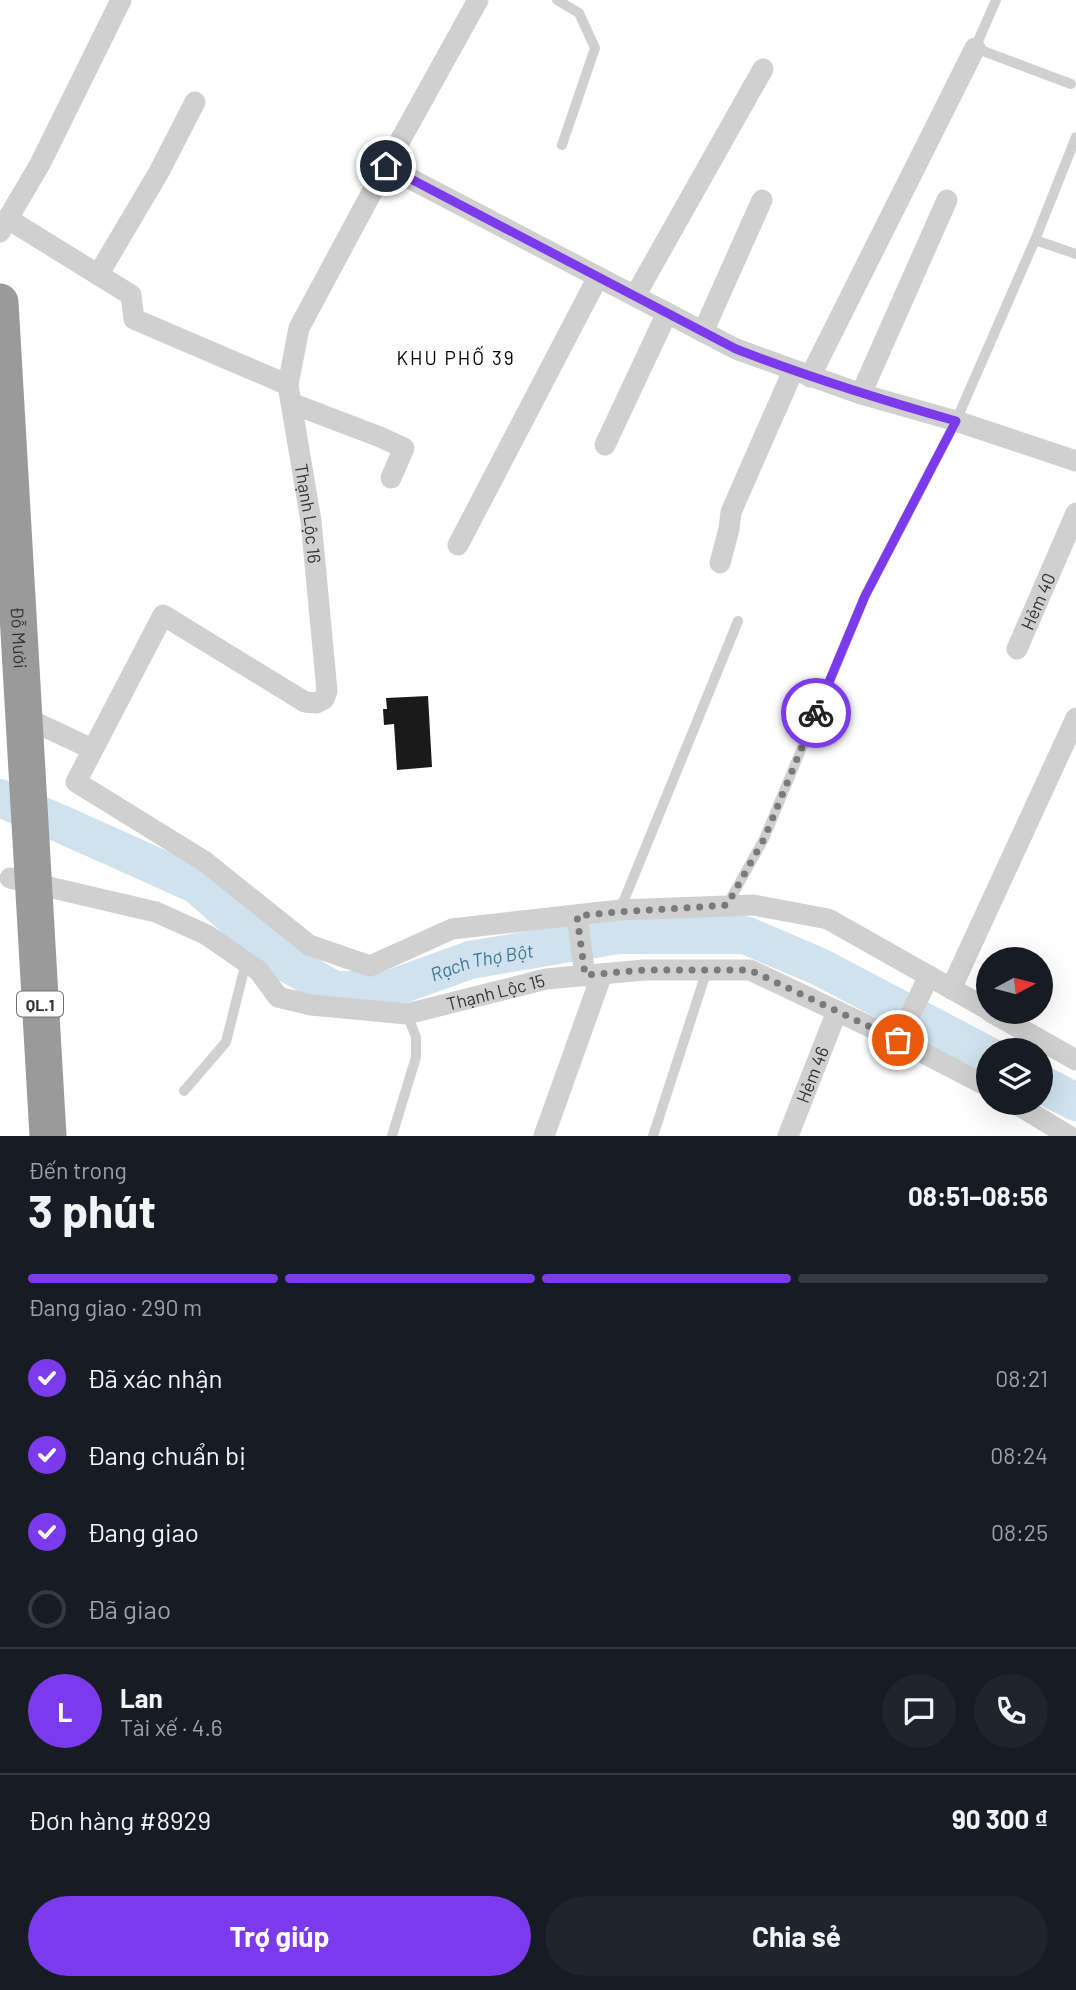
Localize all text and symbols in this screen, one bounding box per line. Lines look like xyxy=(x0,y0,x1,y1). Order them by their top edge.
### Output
pin xyxy=(356,136,416,196)
icon: home xyxy=(367,147,405,185)
district label: KHU PHỐ 39 xyxy=(396,346,516,369)
street label: Thạnh Lộc 16 xyxy=(290,462,326,564)
street label: Hẻm 40 xyxy=(1016,569,1060,633)
street label: Đỗ Mười xyxy=(7,606,32,669)
courier xyxy=(781,678,851,748)
icon: bike xyxy=(797,694,835,732)
water label: Rạch Thợ Bột xyxy=(427,938,535,985)
north arrow xyxy=(976,947,1054,1024)
map controls xyxy=(976,947,1053,1115)
street label: Thạnh Lộc 15 xyxy=(444,969,547,1015)
road number: QL.1 xyxy=(17,992,63,1016)
pin xyxy=(868,1010,928,1070)
icon: bag xyxy=(879,1021,917,1059)
button: layers xyxy=(976,1038,1053,1115)
street label: Hẻm 46 xyxy=(791,1043,833,1106)
text: Đến trong xyxy=(28,1156,127,1184)
text: 08:51–08:56 xyxy=(908,1180,1048,1211)
text: 3 phút xyxy=(28,1182,156,1237)
text: Đang giao · 290 m xyxy=(28,1293,202,1321)
icon: check xyxy=(28,1359,66,1397)
text: Đã xác nhận xyxy=(87,1362,223,1393)
text: 08:21 xyxy=(995,1364,1048,1392)
icon: check xyxy=(28,1436,66,1474)
text: Đang chuẩn bị xyxy=(87,1439,246,1470)
text: 08:24 xyxy=(990,1441,1048,1469)
icon: check xyxy=(28,1513,66,1551)
text: Đang giao xyxy=(87,1516,199,1547)
text: 08:25 xyxy=(991,1518,1048,1546)
text: Đã giao xyxy=(87,1593,171,1624)
button: chat xyxy=(882,1674,956,1748)
button: phone xyxy=(974,1674,1048,1748)
text: Lan xyxy=(120,1682,163,1713)
text: L xyxy=(58,1696,72,1727)
text: Tài xế · 4.6 xyxy=(120,1713,223,1741)
text: 90 300 ₫ xyxy=(952,1803,1048,1834)
text: Đơn hàng #8929 xyxy=(28,1804,211,1835)
button: Trợ giúp xyxy=(28,1896,531,1976)
button: Chia sẻ xyxy=(545,1896,1048,1976)

